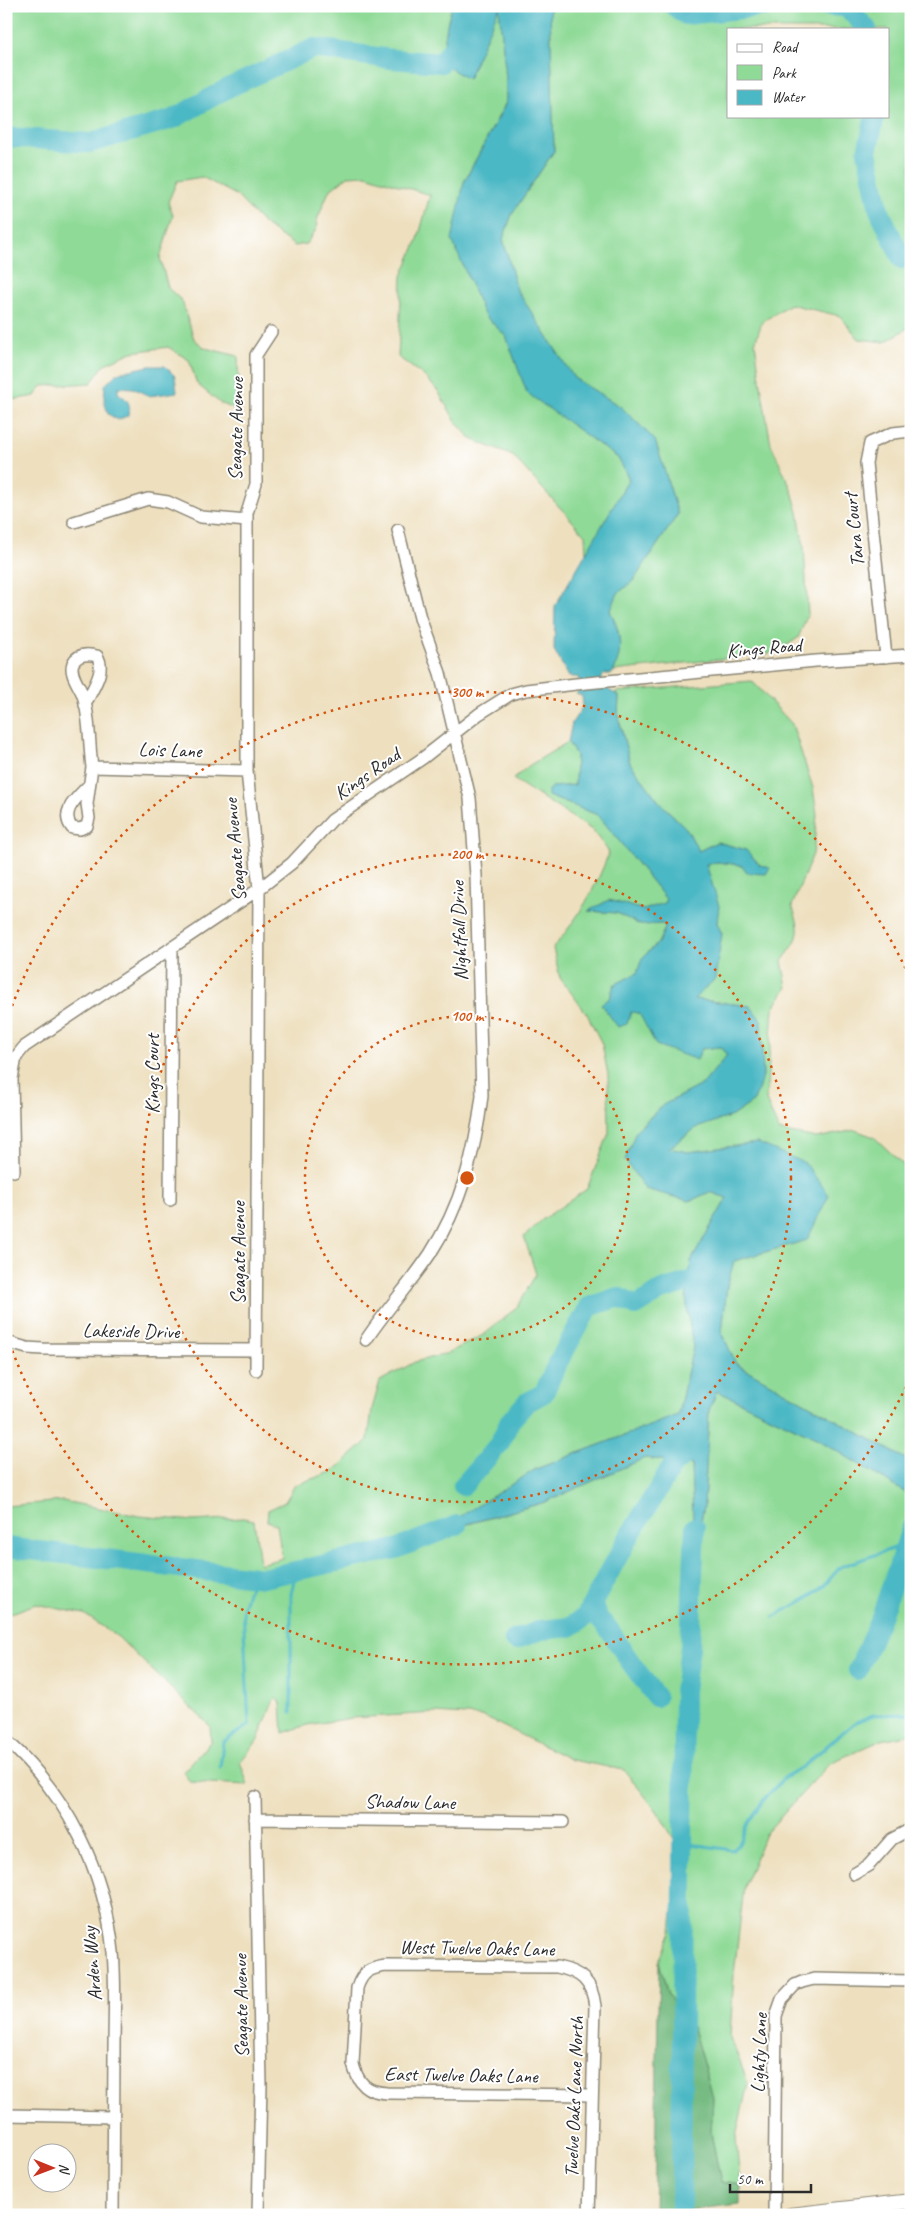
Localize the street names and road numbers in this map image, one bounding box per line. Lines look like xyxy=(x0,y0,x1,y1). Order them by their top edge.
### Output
street label: Seagate Avenue xyxy=(223,376,249,481)
street label: Tara Court xyxy=(837,489,870,568)
street label: Kings Road xyxy=(726,632,805,664)
street label: Lois Lane xyxy=(138,736,204,764)
street label: Kings Road xyxy=(329,741,407,806)
street label: Seagate Avenue xyxy=(218,796,252,902)
street label: Nightfall Drive xyxy=(445,879,473,981)
street label: Kings Court xyxy=(140,1032,165,1114)
street label: Seagate Avenue xyxy=(226,1200,251,1305)
street label: Lakeside Drive xyxy=(82,1318,181,1344)
street label: Shadow Lane xyxy=(365,1789,457,1815)
street label: Arden Way xyxy=(76,1924,108,2002)
street label: West Twelve Oaks Lane xyxy=(399,1934,556,1962)
street label: Seagate Avenue xyxy=(228,1953,254,2058)
street label: Lighty Lane xyxy=(745,2011,773,2093)
street label: Twelve Oaks Lane North xyxy=(559,2015,589,2178)
street label: East Twelve Oaks Lane xyxy=(384,2061,539,2089)

